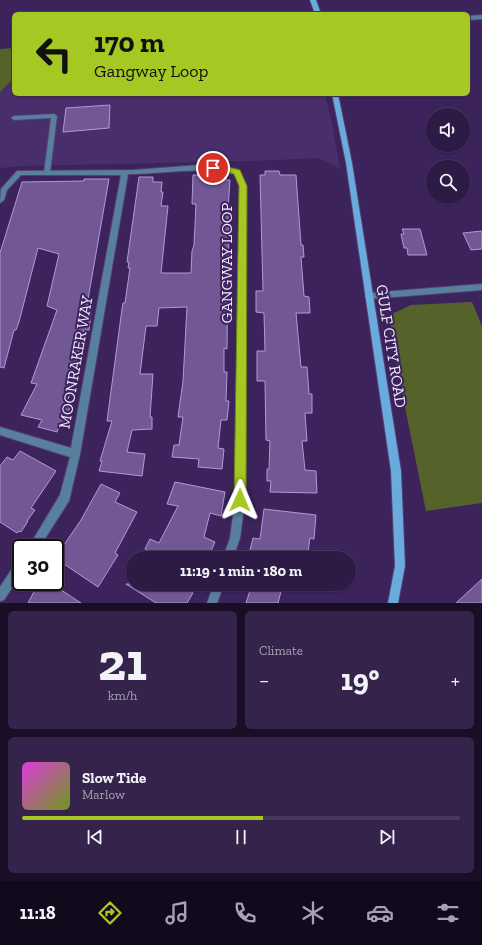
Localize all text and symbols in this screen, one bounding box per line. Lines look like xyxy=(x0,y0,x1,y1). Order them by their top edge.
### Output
text: 170 m xyxy=(94,26,165,59)
icon: left xyxy=(28,28,80,80)
text: Gangway Loop xyxy=(94,60,208,82)
map controls xyxy=(426,108,470,204)
button: sound xyxy=(426,108,470,152)
pin xyxy=(196,151,230,185)
icon: arrive xyxy=(202,157,224,179)
button: search xyxy=(426,160,470,204)
street label: GANGWAY LOOP xyxy=(217,203,236,323)
street label: GULF CITY ROAD xyxy=(372,283,411,409)
street label: MOONRAKER WAY xyxy=(54,294,97,430)
position arrow xyxy=(219,479,261,521)
speed limit sign: 30 xyxy=(12,539,64,591)
text: 11:19 · 1 min · 180 m xyxy=(180,562,302,580)
text: 21 xyxy=(98,631,147,693)
text: Climate xyxy=(259,643,303,658)
text: 19° xyxy=(341,662,379,698)
text: − xyxy=(259,667,269,694)
text: + xyxy=(451,667,460,694)
text: km/h xyxy=(108,688,137,703)
text: Slow Tide xyxy=(82,769,146,787)
text: Marlow xyxy=(82,787,125,802)
icon: previous xyxy=(84,826,106,848)
icon: pause xyxy=(230,826,252,848)
icon: next xyxy=(376,826,398,848)
icon: directions xyxy=(96,899,124,927)
icon: music xyxy=(163,899,191,927)
icon: phone xyxy=(231,899,259,927)
icon: climate xyxy=(299,899,327,927)
icon: car xyxy=(366,899,394,927)
icon: filters xyxy=(434,899,462,927)
text: 11:18 xyxy=(20,902,56,924)

